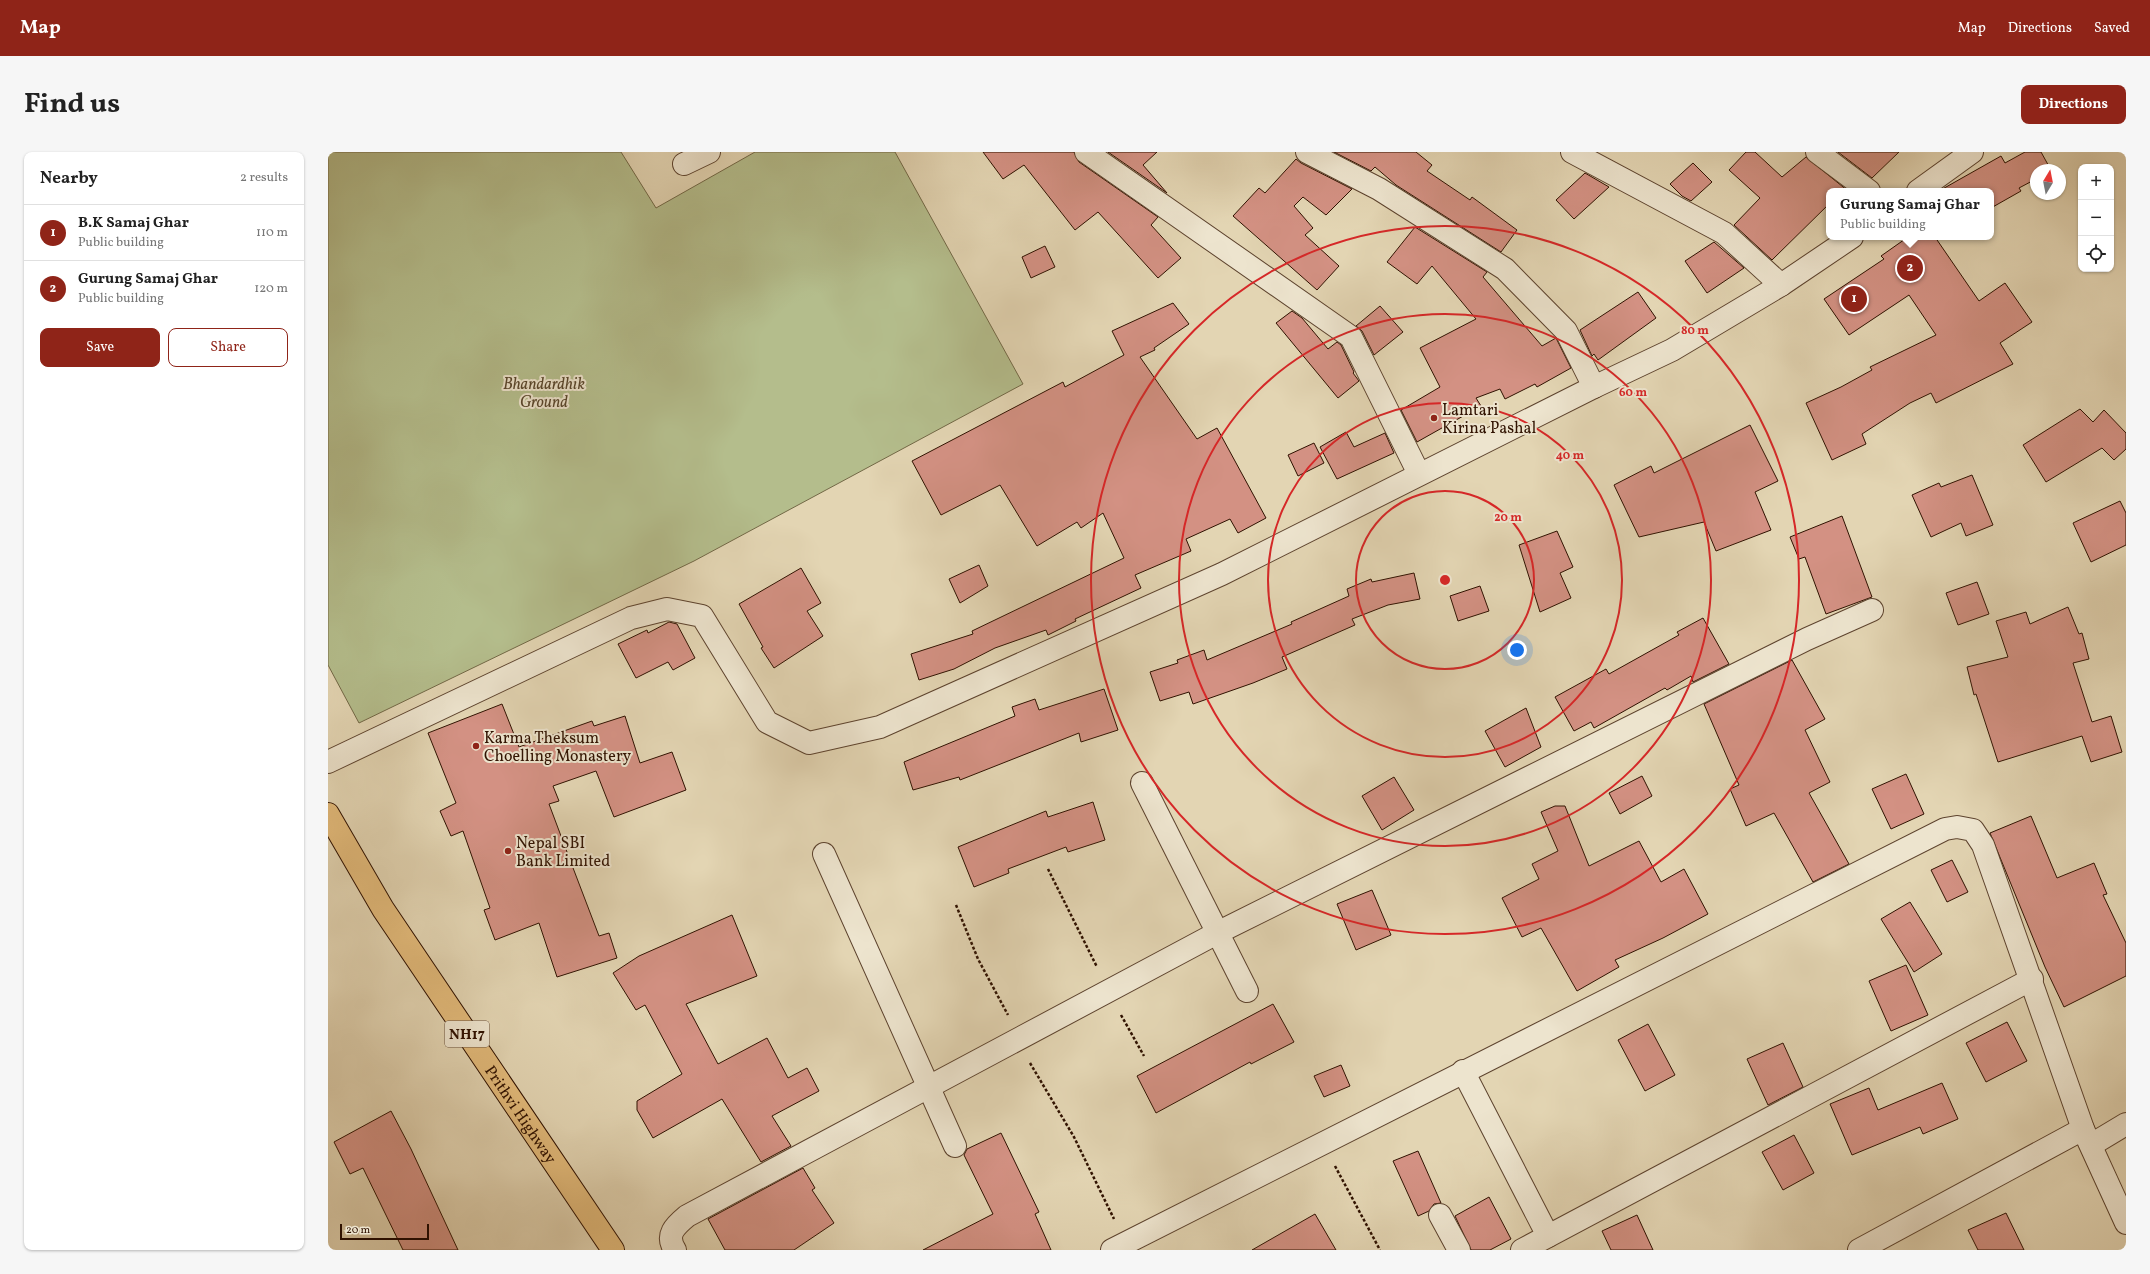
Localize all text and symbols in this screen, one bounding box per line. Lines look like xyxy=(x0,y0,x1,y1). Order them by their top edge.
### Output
text: Map xyxy=(20,15,61,41)
text: Map xyxy=(1958,19,1986,38)
text: Directions xyxy=(2008,19,2072,38)
text: Saved xyxy=(2094,19,2130,38)
text: Find us xyxy=(24,85,120,124)
button: Directions xyxy=(2021,85,2126,124)
north arrow xyxy=(2030,164,2066,200)
map controls xyxy=(2078,164,2114,272)
button: + xyxy=(2078,164,2114,200)
text: Nearby xyxy=(40,167,98,190)
text: 2 results xyxy=(240,169,288,187)
popup xyxy=(1826,188,1994,240)
text: Gurung Samaj Ghar xyxy=(1840,195,1980,216)
button: − xyxy=(2078,200,2114,236)
text: B.K Samaj Ghar xyxy=(78,213,189,234)
text: Public building xyxy=(1840,216,1926,234)
text: 1 xyxy=(50,224,56,242)
text: 110 m xyxy=(256,224,288,242)
text: Public building xyxy=(78,234,164,252)
button: locate xyxy=(2078,236,2114,272)
pin: 2 xyxy=(1897,253,1923,283)
text: Gurung Samaj Ghar xyxy=(78,269,218,290)
text: 2 xyxy=(50,280,56,298)
text: 120 m xyxy=(254,280,288,298)
pin: 1 xyxy=(1841,284,1867,314)
text: Public building xyxy=(78,290,164,308)
text: 80 m xyxy=(1681,323,1709,339)
button: Save xyxy=(40,328,160,367)
button: Share xyxy=(168,328,288,367)
park label: Bhandardhik Ground xyxy=(503,374,586,414)
text: 60 m xyxy=(1619,385,1647,401)
place label: Lamtari Kirina Pashal xyxy=(1442,400,1537,440)
marker: Lamtari Kirina Pashal xyxy=(1429,413,1439,423)
text: 40 m xyxy=(1556,448,1585,464)
text: 20 m xyxy=(1494,510,1522,526)
centre of rings xyxy=(1438,573,1452,587)
your location xyxy=(1507,640,1527,660)
place label: Karma Theksum Choelling Monastery xyxy=(484,728,632,768)
marker: Karma Theksum Choelling Monastery xyxy=(471,741,481,751)
place label: Nepal SBI Bank Limited xyxy=(516,833,610,873)
marker: Nepal SBI Bank Limited xyxy=(503,846,513,856)
road number: NH17 xyxy=(445,1021,489,1047)
street label: Prithvi Highway xyxy=(478,1062,561,1169)
scale bar xyxy=(340,1222,429,1241)
text: 20 m xyxy=(346,1223,370,1238)

